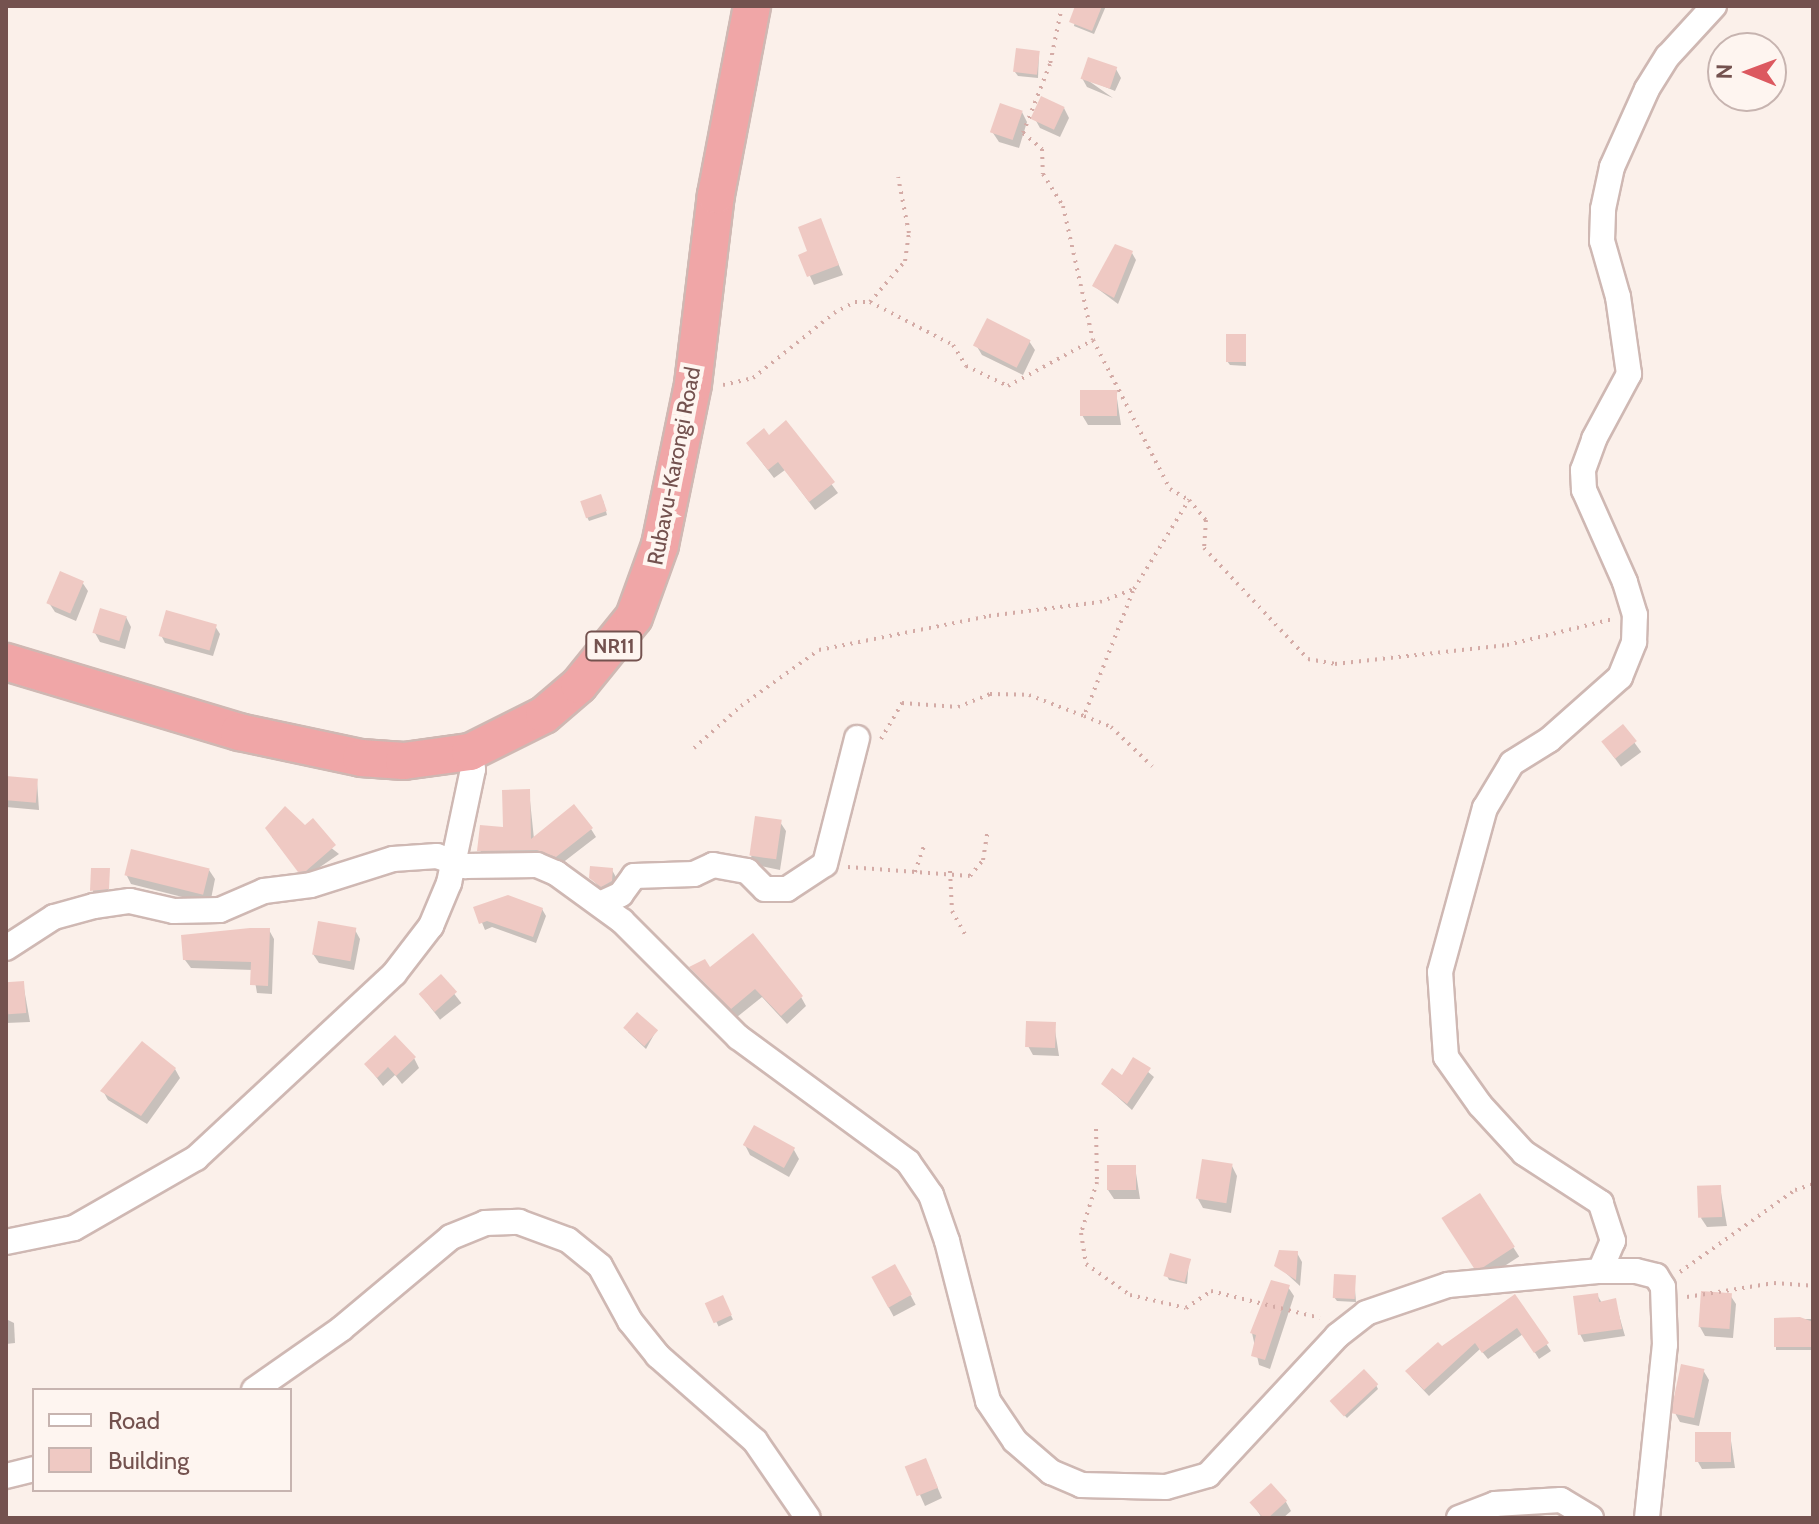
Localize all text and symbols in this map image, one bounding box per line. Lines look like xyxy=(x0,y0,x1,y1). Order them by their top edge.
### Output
north arrow xyxy=(1707,32,1787,112)
text: N xyxy=(1711,64,1738,80)
street label: Rubavu-Karongi Road xyxy=(642,365,706,567)
road number: NR11 xyxy=(584,630,644,662)
legend xyxy=(32,1388,292,1492)
text: Road xyxy=(108,1406,160,1435)
text: Building xyxy=(108,1446,189,1475)

